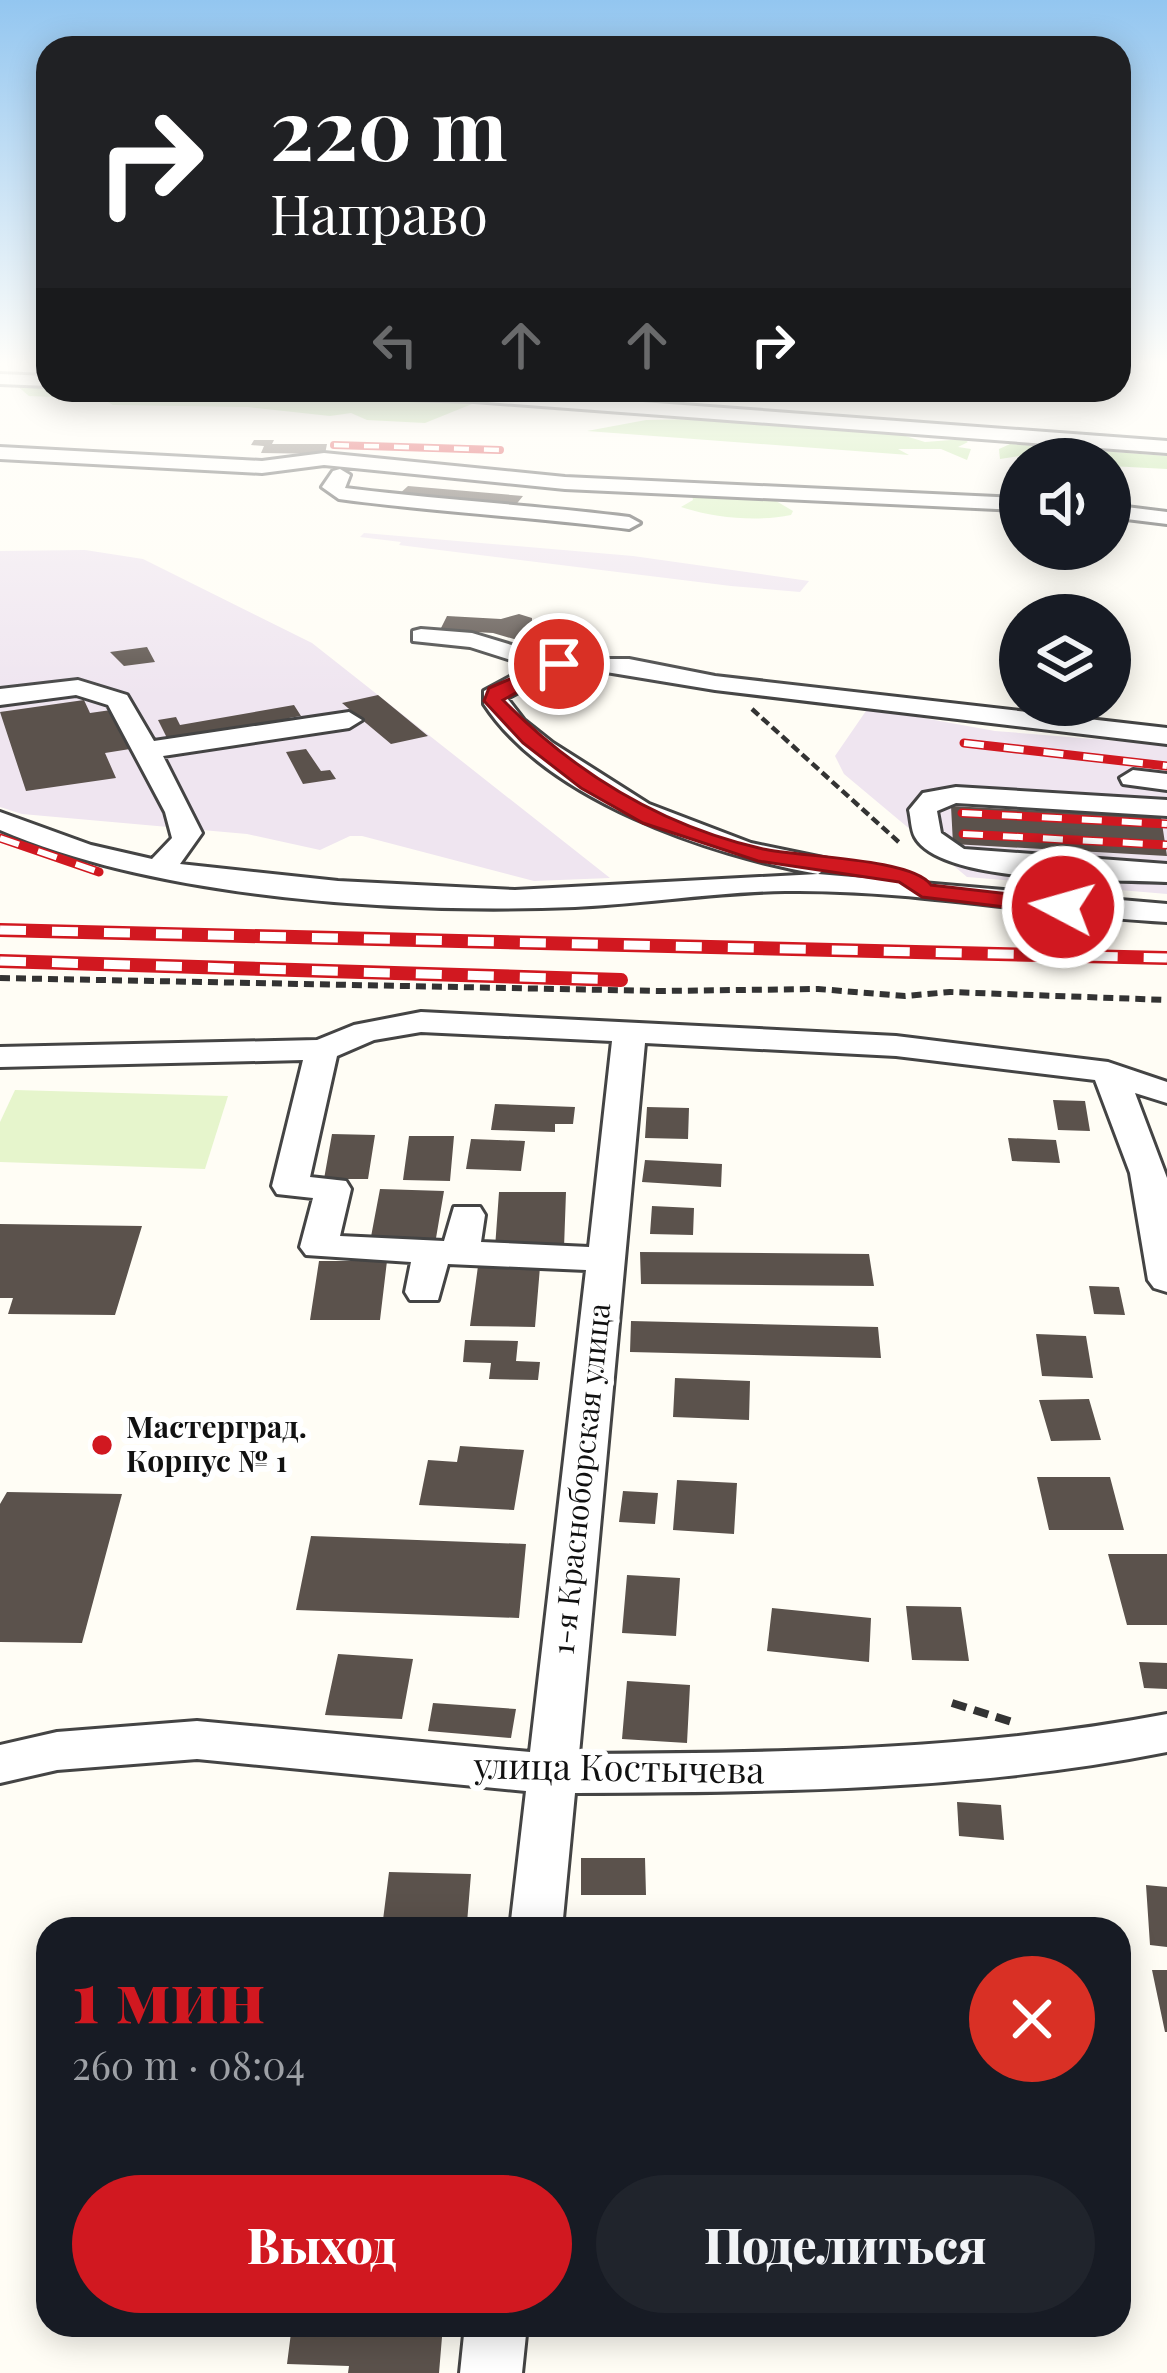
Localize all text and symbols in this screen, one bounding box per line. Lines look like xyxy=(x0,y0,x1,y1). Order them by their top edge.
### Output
text: 220 m xyxy=(270,70,508,182)
icon: right xyxy=(72,84,228,240)
text: Направо xyxy=(270,177,488,249)
icon: left xyxy=(362,312,428,378)
icon: ahead xyxy=(488,312,554,378)
icon: ahead xyxy=(614,312,680,378)
icon: right xyxy=(740,312,806,378)
map controls xyxy=(999,438,1131,726)
button: sound xyxy=(999,438,1131,570)
button: layers xyxy=(999,594,1131,726)
pin xyxy=(508,613,610,715)
icon: arrive xyxy=(526,631,592,697)
position arrow xyxy=(1000,844,1126,970)
street label: 1-я Красноборская улица xyxy=(542,1301,618,1656)
place label: Мастерград. Корпус № 1 xyxy=(126,1406,307,1480)
marker: Мастерград. Корпус № 1 xyxy=(89,1432,115,1458)
street label: улица Костычева xyxy=(472,1739,765,1793)
text: 1 мин xyxy=(72,1945,265,2041)
button: close xyxy=(969,1956,1095,2082)
text: 260 m · 08:04 xyxy=(72,2038,305,2090)
button: Выход xyxy=(72,2175,572,2313)
button: Поделиться xyxy=(596,2175,1095,2313)

